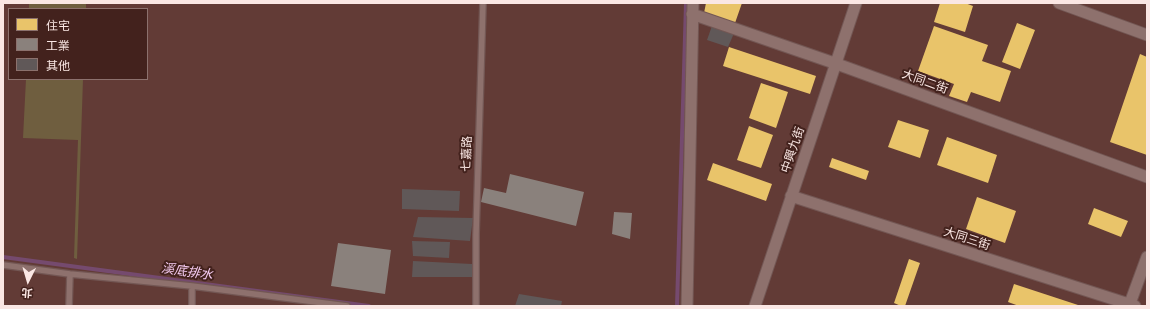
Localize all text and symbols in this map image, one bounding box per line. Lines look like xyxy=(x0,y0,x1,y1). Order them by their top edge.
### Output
legend xyxy=(8,8,148,80)
text: 住宅 xyxy=(46,18,70,33)
text: 工業 xyxy=(46,38,70,53)
text: 其他 xyxy=(46,58,70,73)
street label: 大同二街 xyxy=(900,67,950,97)
street label: 中興九街 xyxy=(778,125,808,175)
street label: 七嘉路 xyxy=(459,136,475,172)
street label: 大同三街 xyxy=(942,225,992,253)
north arrow xyxy=(8,261,48,301)
water label: 溪底排水 xyxy=(160,261,214,283)
text: 北 xyxy=(21,286,33,300)

